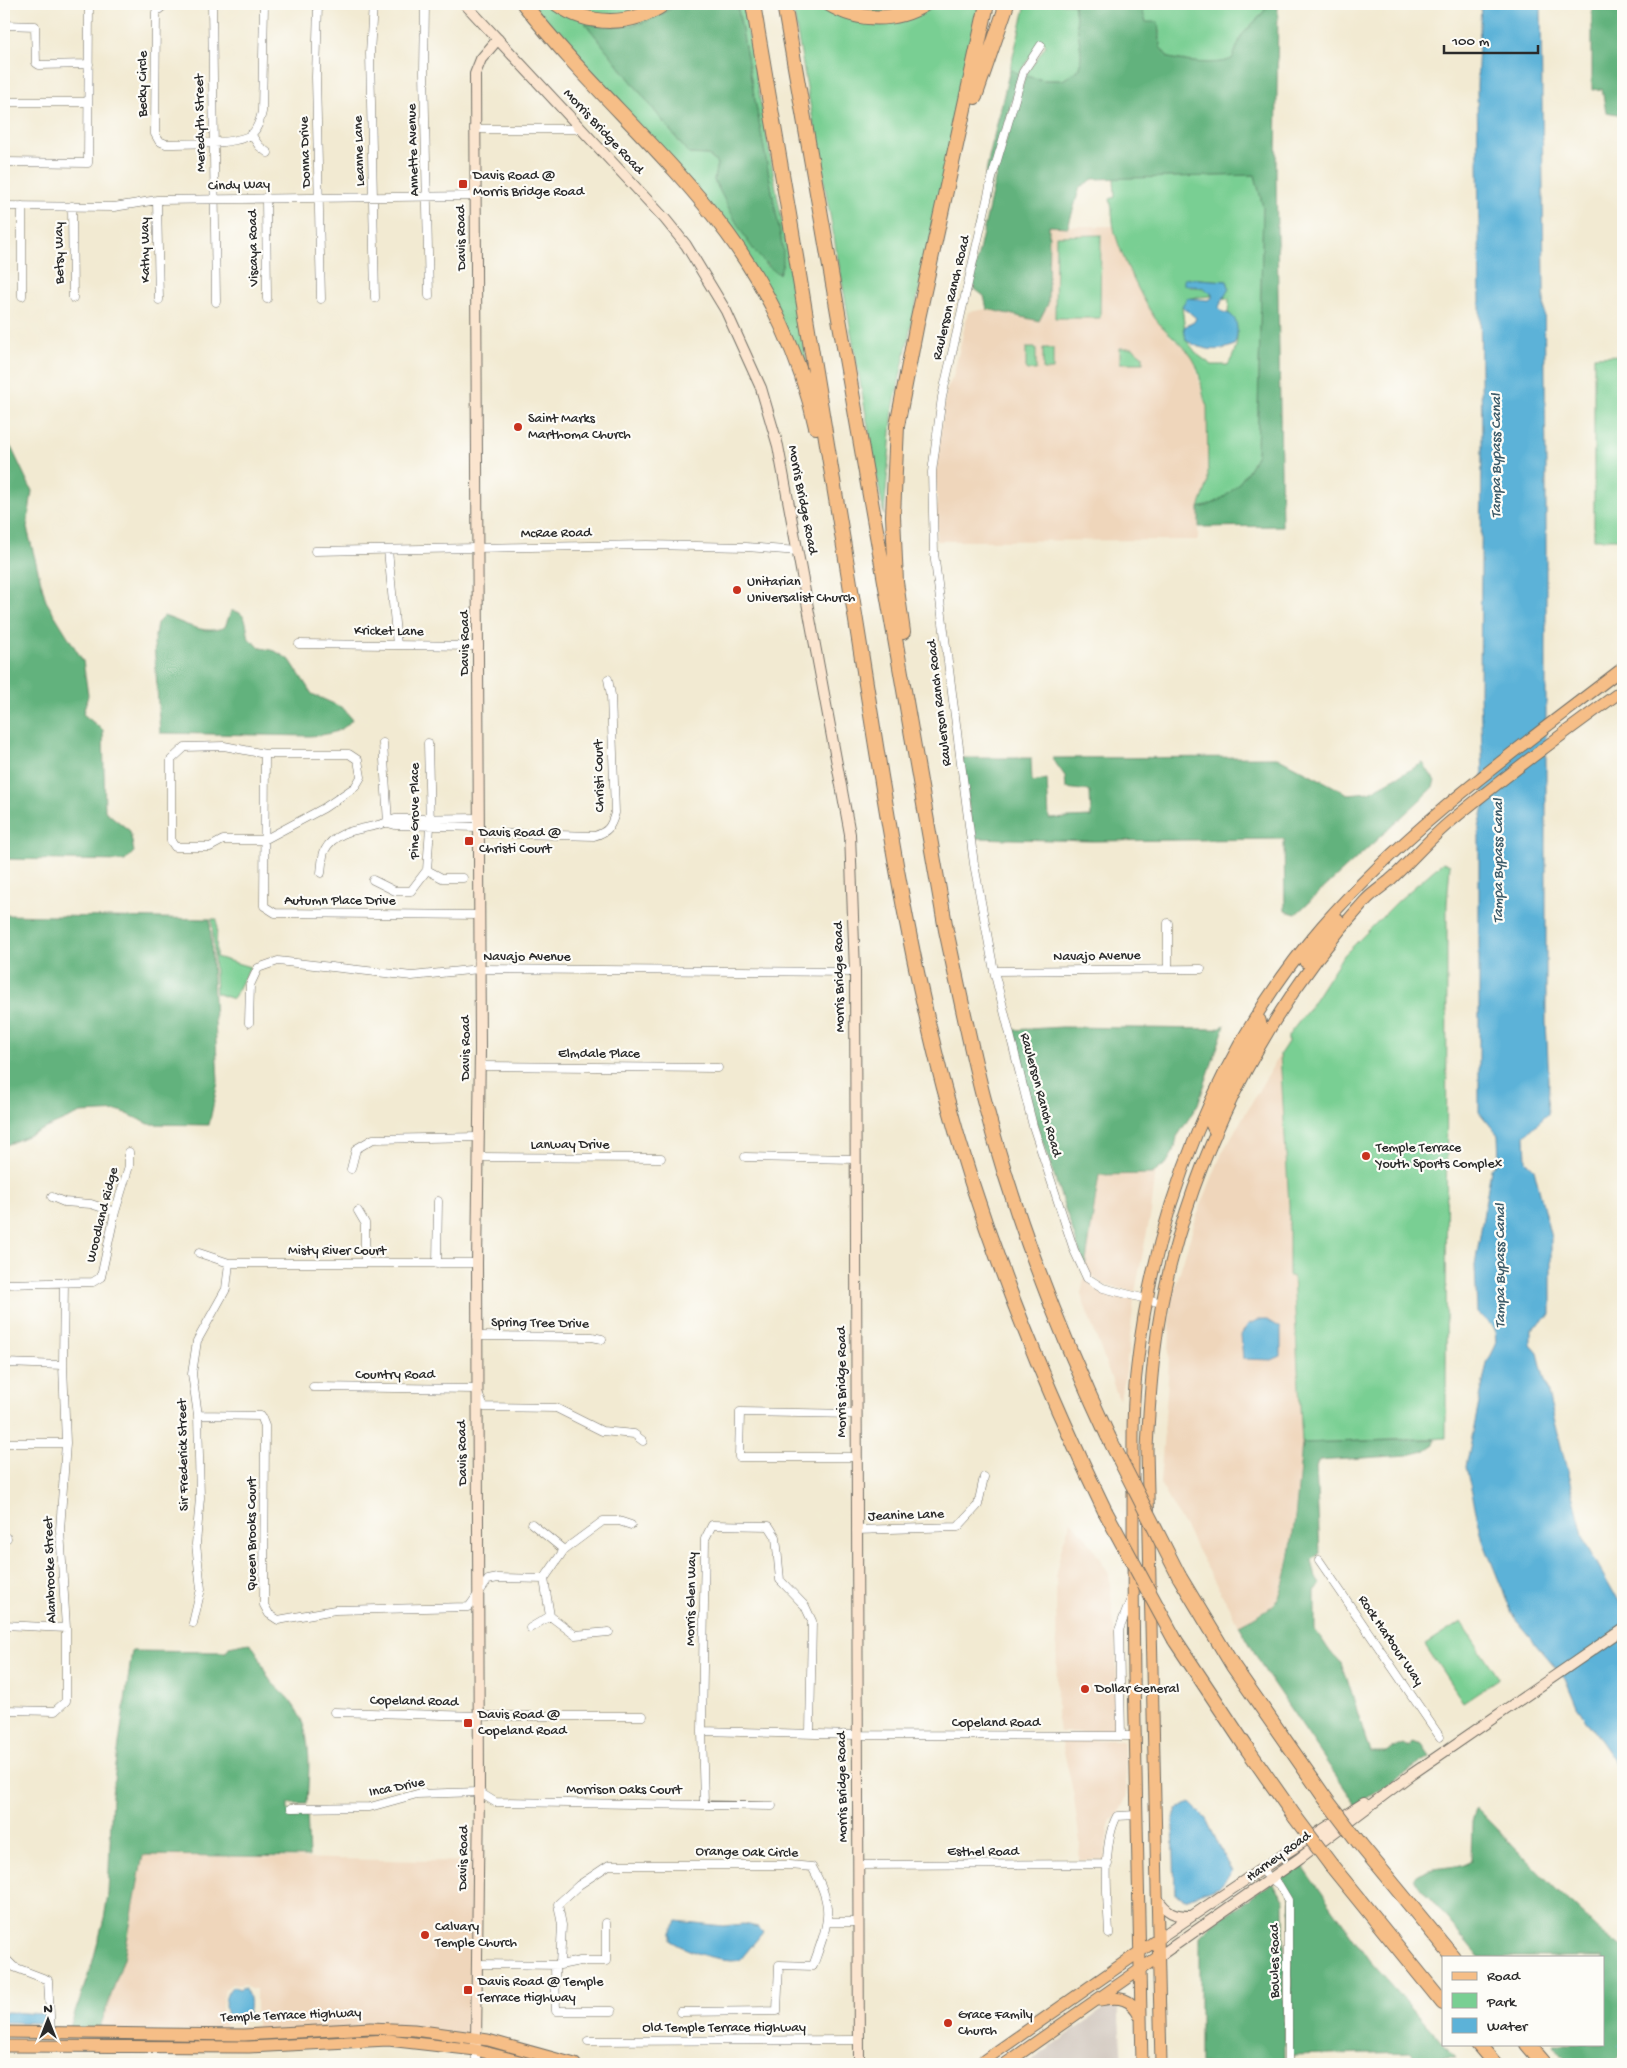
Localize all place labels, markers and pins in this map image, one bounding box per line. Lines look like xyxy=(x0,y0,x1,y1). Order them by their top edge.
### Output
place label: Davis Road @ Morris Bridge Road xyxy=(472,168,586,201)
marker: Davis Road @ Morris Bridge Road xyxy=(457,178,469,190)
place label: Saint Marks Marthoma Church xyxy=(528,411,631,444)
marker: Saint Marks Marthoma Church xyxy=(512,421,524,433)
place label: Unitarian Universalist Church xyxy=(747,574,856,607)
marker: Unitarian Universalist Church xyxy=(731,584,743,596)
place label: Davis Road @ Christi Court xyxy=(478,825,561,858)
marker: Davis Road @ Christi Court xyxy=(463,835,475,847)
place label: Temple Terrace Youth Sports Complex xyxy=(1374,1140,1503,1173)
marker: Temple Terrace Youth Sports Complex xyxy=(1360,1150,1372,1162)
place label: Dollar General xyxy=(1094,1681,1179,1698)
marker: Dollar General xyxy=(1079,1683,1091,1695)
place label: Davis Road @ Copeland Road xyxy=(477,1707,568,1740)
marker: Davis Road @ Copeland Road xyxy=(462,1717,474,1729)
place label: Calvary Temple Church xyxy=(434,1919,517,1952)
marker: Calvary Temple Church xyxy=(419,1929,431,1941)
place label: Davis Road @ Temple Terrace Highway xyxy=(477,1974,604,2007)
marker: Davis Road @ Temple Terrace Highway xyxy=(462,1984,474,1996)
place label: Grace Family Church xyxy=(958,2007,1033,2040)
marker: Grace Family Church xyxy=(942,2017,954,2029)

